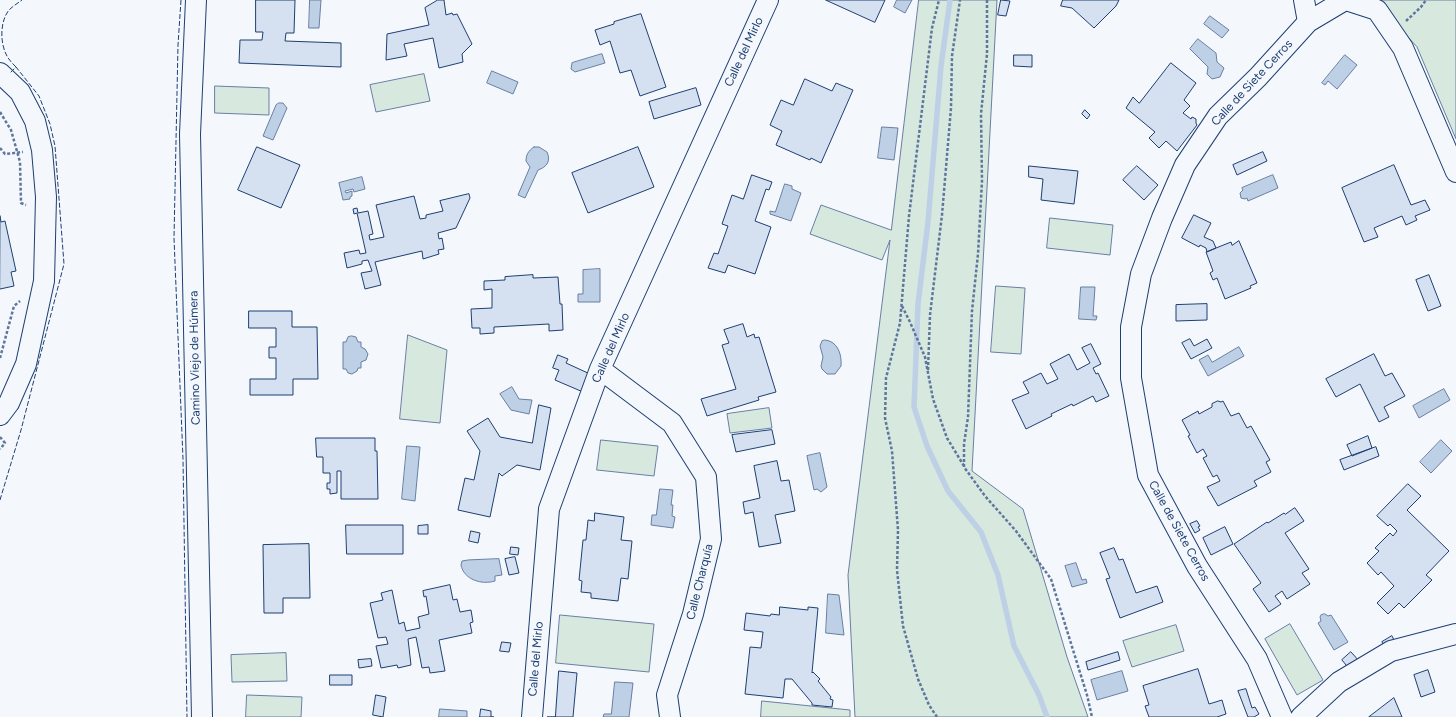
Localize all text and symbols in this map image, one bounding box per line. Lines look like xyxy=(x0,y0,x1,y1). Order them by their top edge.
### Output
street label: Calle del Mirlo xyxy=(722,15,766,89)
street label: Calle de Siete Cerros xyxy=(1208,37,1296,129)
street label: Camino Viejo de Húmera xyxy=(187,291,203,425)
street label: Calle del Mirlo xyxy=(589,311,633,385)
street label: Calle de Siete Cerros xyxy=(1145,478,1213,584)
street label: Calle Charquía xyxy=(684,543,716,621)
street label: Calle del Mirlo xyxy=(526,621,546,697)

